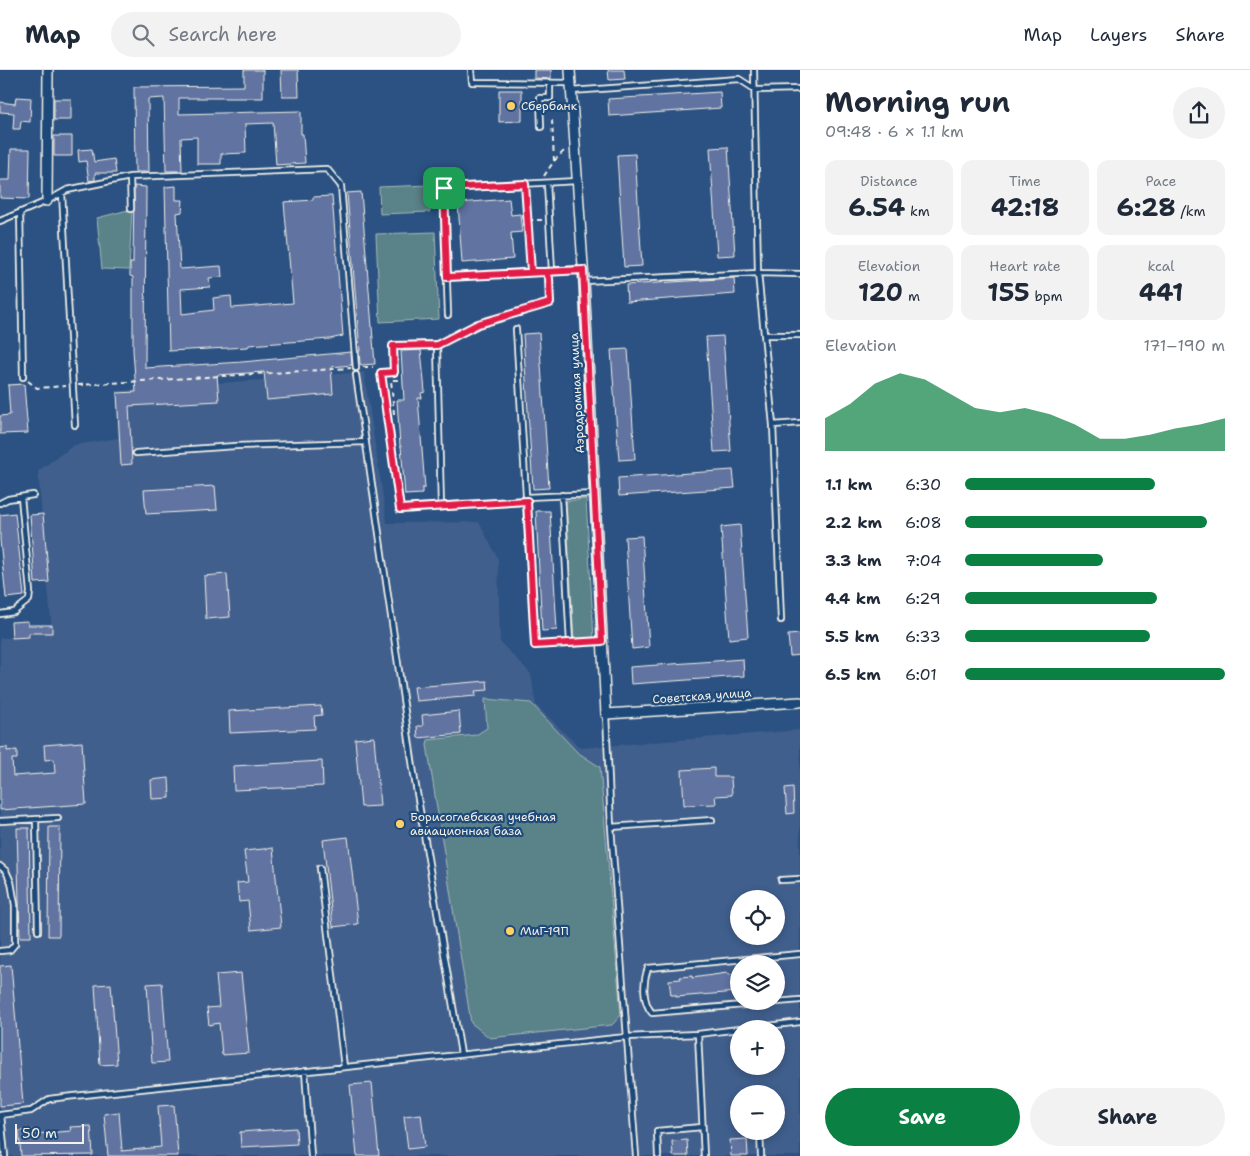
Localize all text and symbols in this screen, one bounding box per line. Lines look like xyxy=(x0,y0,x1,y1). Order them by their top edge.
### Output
search box xyxy=(111,12,461,57)
text: Map xyxy=(25,19,81,51)
icon: search xyxy=(129,21,157,49)
text: Search here xyxy=(169,22,277,47)
text: Map xyxy=(1024,23,1062,47)
text: Layers xyxy=(1090,23,1147,47)
text: Share xyxy=(1175,23,1225,47)
text: Morning run xyxy=(825,83,1010,121)
button: share xyxy=(1173,87,1225,139)
place label: Сбербанк xyxy=(521,98,578,114)
marker: Сбербанк xyxy=(505,100,517,112)
text: 09:48 · 6 × 1.1 km xyxy=(825,121,964,142)
pin xyxy=(423,167,465,209)
text: Distance xyxy=(860,172,918,190)
text: Time xyxy=(1009,172,1041,190)
text: Pace xyxy=(1146,172,1176,190)
icon: arrive xyxy=(430,174,458,202)
text: 6.54 xyxy=(848,190,905,224)
text: 42:18 xyxy=(991,190,1059,224)
text: 6:28 xyxy=(1116,190,1176,224)
text: km xyxy=(905,202,930,220)
text: /km xyxy=(1176,202,1206,220)
text: Elevation xyxy=(858,257,920,275)
text: Heart rate xyxy=(989,257,1061,275)
text: kcal xyxy=(1147,257,1175,275)
text: 120 xyxy=(858,275,903,309)
text: 155 xyxy=(987,275,1030,309)
text: 441 xyxy=(1139,275,1183,309)
text: m xyxy=(903,287,920,305)
text: bpm xyxy=(1030,287,1063,305)
street label: Аэродромная улица xyxy=(566,332,588,454)
text: Elevation xyxy=(825,335,897,356)
text: 171–190 m xyxy=(1143,335,1225,356)
text: 1.1 km xyxy=(825,474,872,495)
text: 6:30 xyxy=(905,474,941,495)
text: 2.2 km xyxy=(825,512,882,533)
text: 6:08 xyxy=(905,512,942,533)
text: 3.3 km xyxy=(825,550,882,571)
text: 7:04 xyxy=(905,550,941,571)
text: 4.4 km xyxy=(825,588,881,609)
text: 6:29 xyxy=(905,588,941,609)
text: 5.5 km xyxy=(825,626,879,647)
text: 6:33 xyxy=(905,626,941,647)
text: 6.5 km xyxy=(825,664,881,685)
text: 6:01 xyxy=(905,664,937,685)
street label: Советская улица xyxy=(652,685,753,707)
place label: Борисоглебская учебная авиационная база xyxy=(410,809,556,839)
marker: Борисоглебская учебная авиационная база xyxy=(394,818,406,830)
map controls xyxy=(730,890,785,1140)
button: locate xyxy=(730,890,785,945)
place label: МиГ-19П xyxy=(520,923,569,939)
marker: МиГ-19П xyxy=(504,925,516,937)
button: layers xyxy=(730,955,785,1010)
button: + xyxy=(730,1020,785,1075)
button: − xyxy=(730,1085,785,1140)
button: Save xyxy=(825,1088,1020,1146)
button: Share xyxy=(1030,1088,1225,1146)
scale bar xyxy=(15,1121,84,1144)
text: 50 m xyxy=(22,1124,57,1142)

